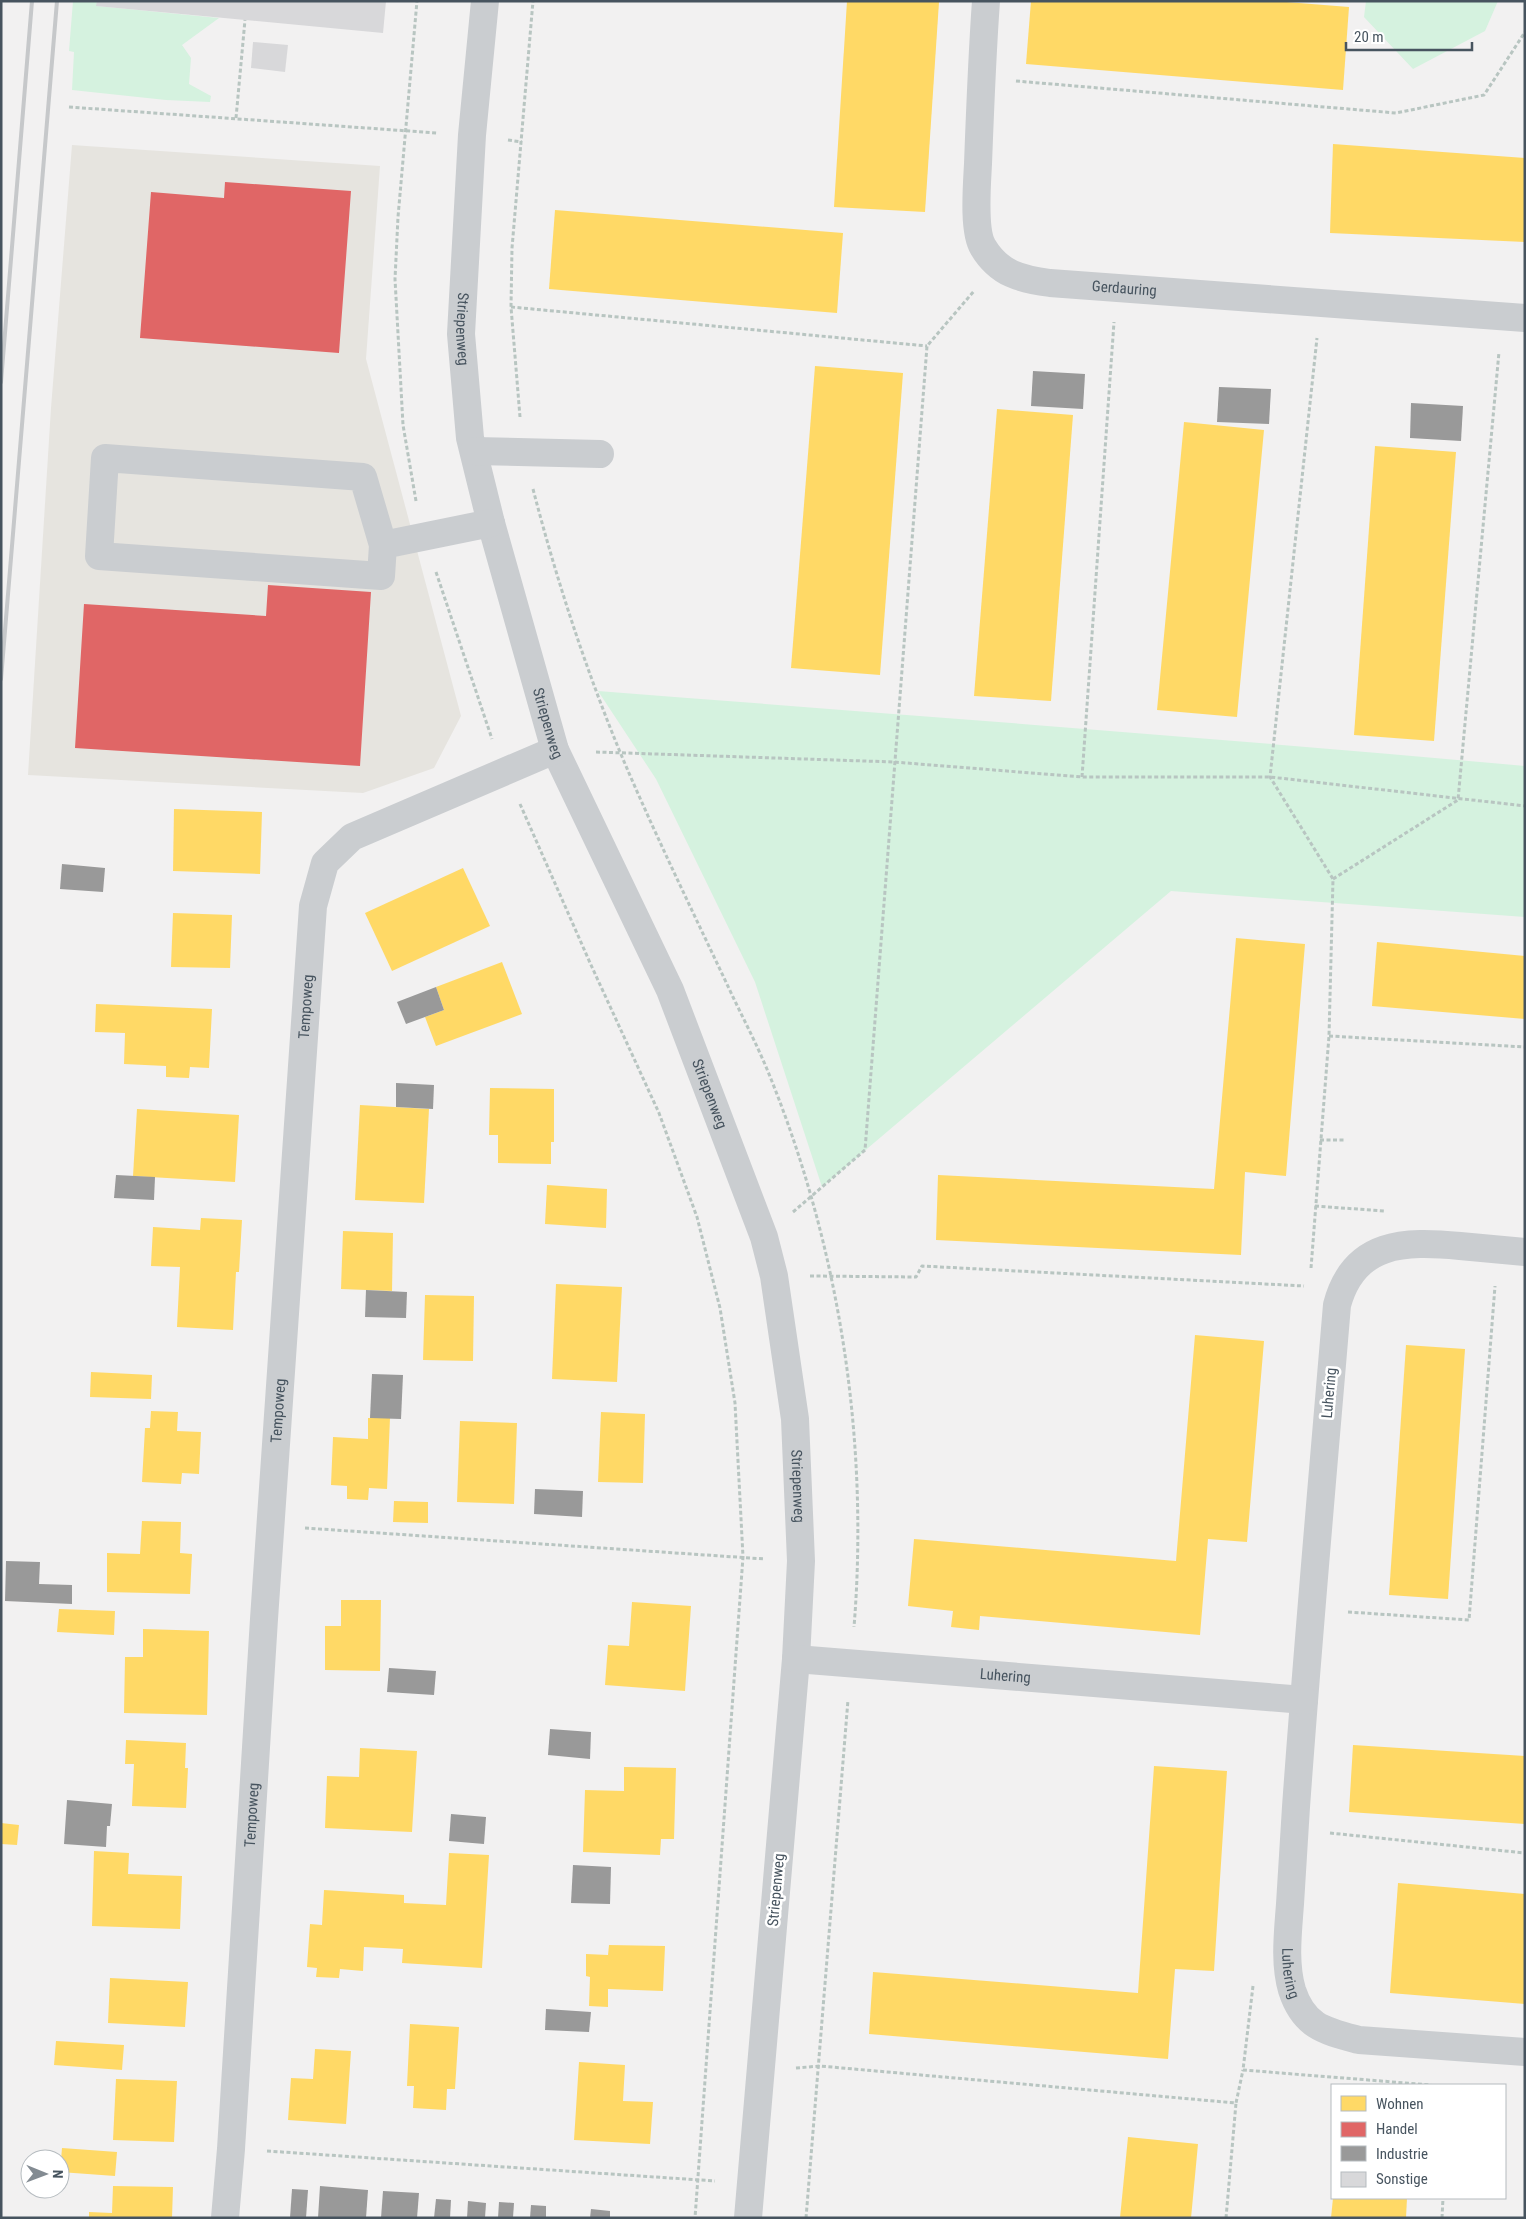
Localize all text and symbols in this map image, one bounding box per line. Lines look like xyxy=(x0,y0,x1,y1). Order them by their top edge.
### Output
scale bar xyxy=(1346,20,1472,52)
text: 20 m xyxy=(1354,28,1384,46)
street label: Gerdauring xyxy=(1091,277,1157,300)
street label: Striepenweg xyxy=(452,292,473,366)
street label: Striepenweg xyxy=(529,686,567,762)
street label: Tempoweg xyxy=(295,974,317,1040)
street label: Striepenweg xyxy=(688,1056,731,1131)
street label: Luhering xyxy=(1318,1367,1340,1419)
street label: Tempoweg xyxy=(267,1378,290,1444)
street label: Striepenweg xyxy=(787,1449,808,1523)
street label: Luhering xyxy=(979,1665,1031,1687)
street label: Tempoweg xyxy=(241,1782,263,1848)
street label: Striepenweg xyxy=(764,1853,788,1927)
street label: Luhering xyxy=(1278,1948,1303,2001)
legend xyxy=(1331,2084,1506,2199)
text: Wohnen xyxy=(1376,2095,1424,2113)
text: Handel xyxy=(1376,2120,1418,2138)
text: Industrie xyxy=(1376,2145,1428,2163)
north arrow xyxy=(20,2149,70,2199)
text: N xyxy=(50,2170,66,2179)
text: Sonstige xyxy=(1376,2170,1428,2188)

